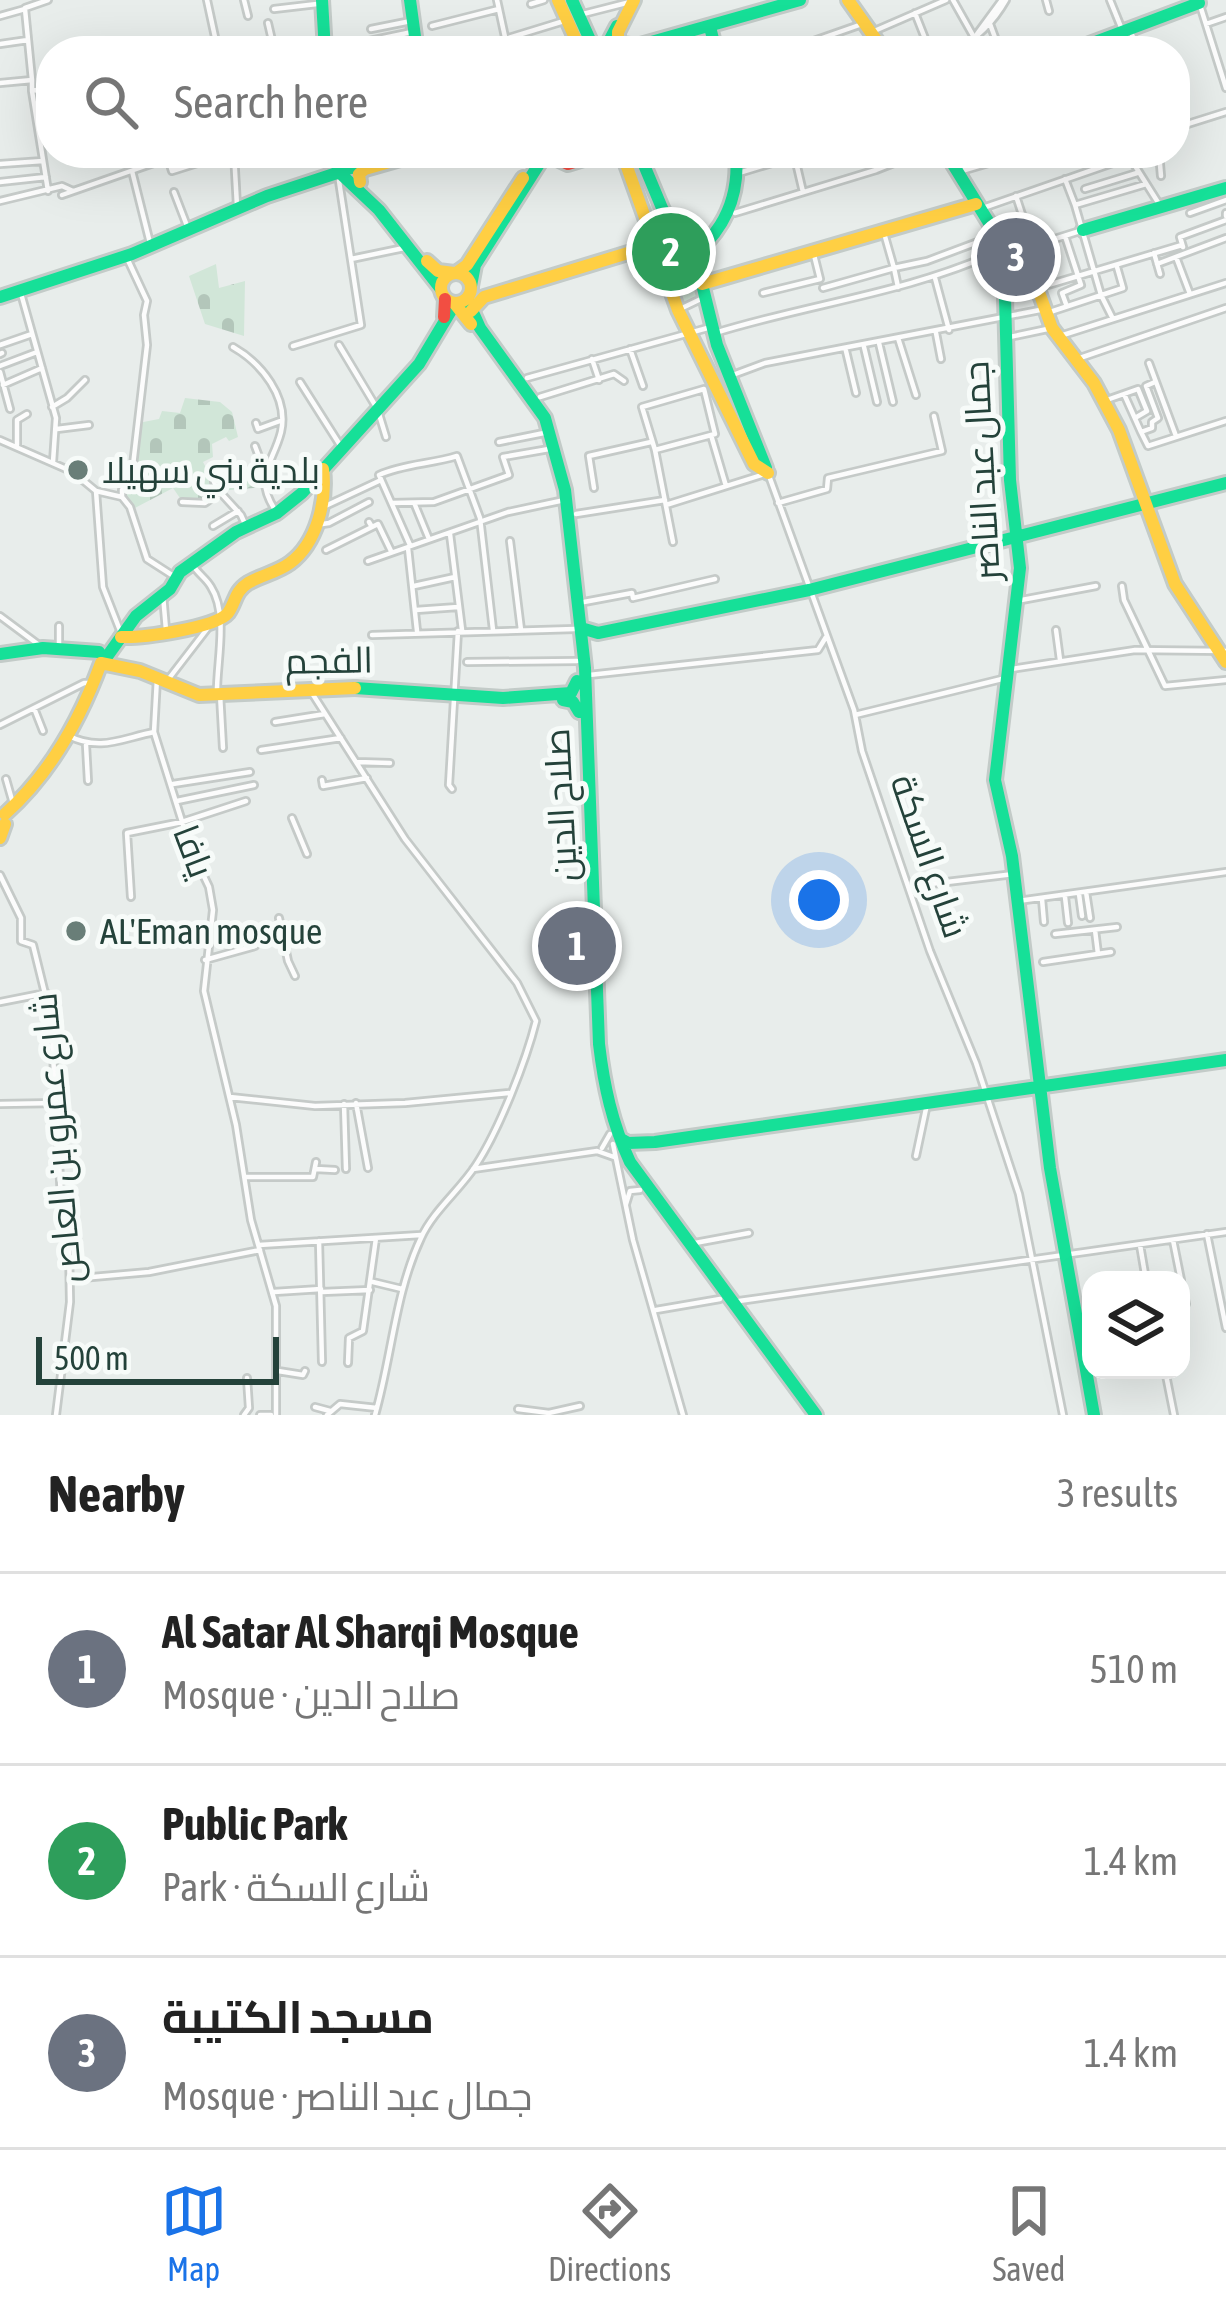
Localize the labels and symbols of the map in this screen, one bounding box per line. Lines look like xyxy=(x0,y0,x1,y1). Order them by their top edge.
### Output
pin: 2 xyxy=(632,207,710,297)
pin: 3 xyxy=(977,212,1055,302)
street label: جمال عبد الناصر xyxy=(954,360,1009,584)
place label: بلدية بني سهيلا xyxy=(102,449,320,499)
marker: بلدية بني سهيلا xyxy=(65,457,91,483)
street label: الفجم xyxy=(285,638,373,686)
street label: صلاح الدين xyxy=(535,727,589,883)
street label: شارع السكة xyxy=(879,769,977,944)
street label: يافا xyxy=(165,819,223,883)
your location xyxy=(789,870,849,930)
pin: 1 xyxy=(538,901,616,991)
place label: AL'Eman mosque xyxy=(100,910,322,952)
marker: AL'Eman mosque xyxy=(63,918,89,944)
street label: شارع عمرو بن العاص xyxy=(22,991,94,1285)
scale bar xyxy=(36,1331,279,1384)

